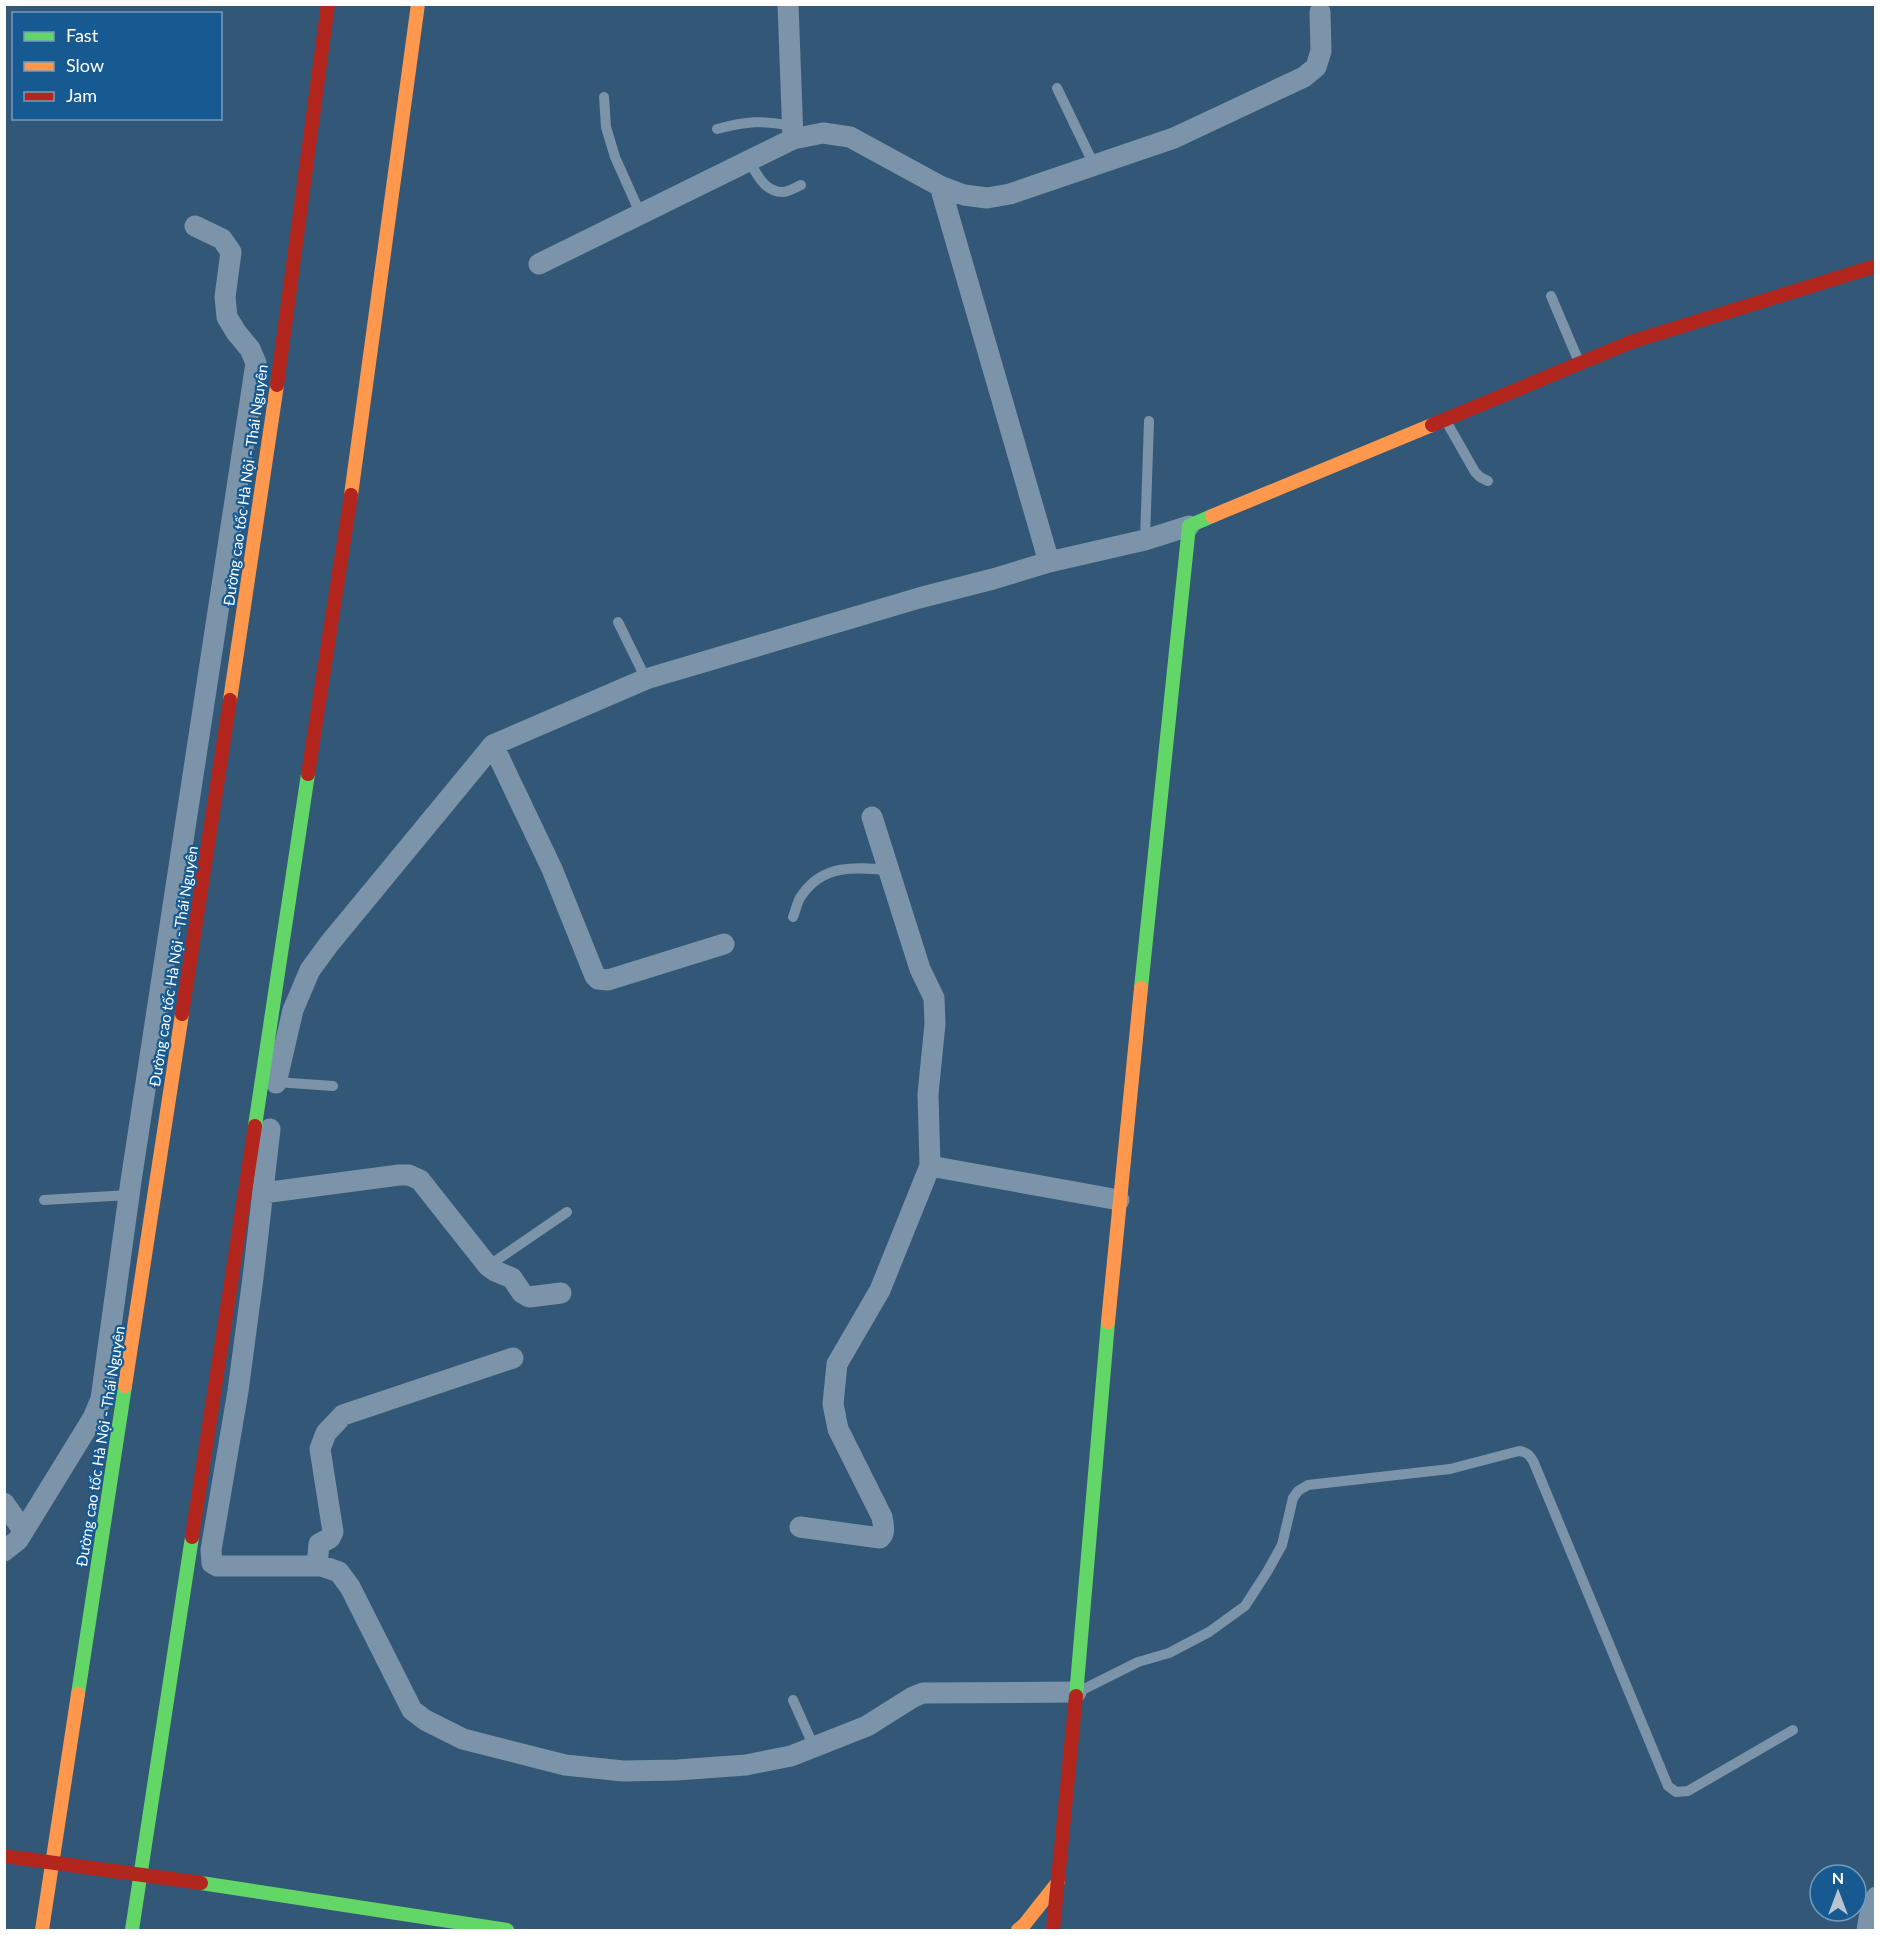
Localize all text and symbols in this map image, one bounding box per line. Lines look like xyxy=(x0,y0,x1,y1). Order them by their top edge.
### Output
legend xyxy=(12,12,222,120)
text: Fast xyxy=(66,24,99,46)
text: Slow xyxy=(66,54,104,76)
text: Jam xyxy=(66,84,97,106)
street label: Đường cao tốc Hà Nội - Thái Nguyên xyxy=(219,363,271,607)
street label: Đường cao tốc Hà Nội - Thái Nguyên xyxy=(145,844,201,1088)
street label: Đường cao tốc Hà Nội - Thái Nguyên xyxy=(72,1324,128,1568)
north arrow xyxy=(1808,1863,1868,1923)
text: N xyxy=(1832,1868,1844,1887)

